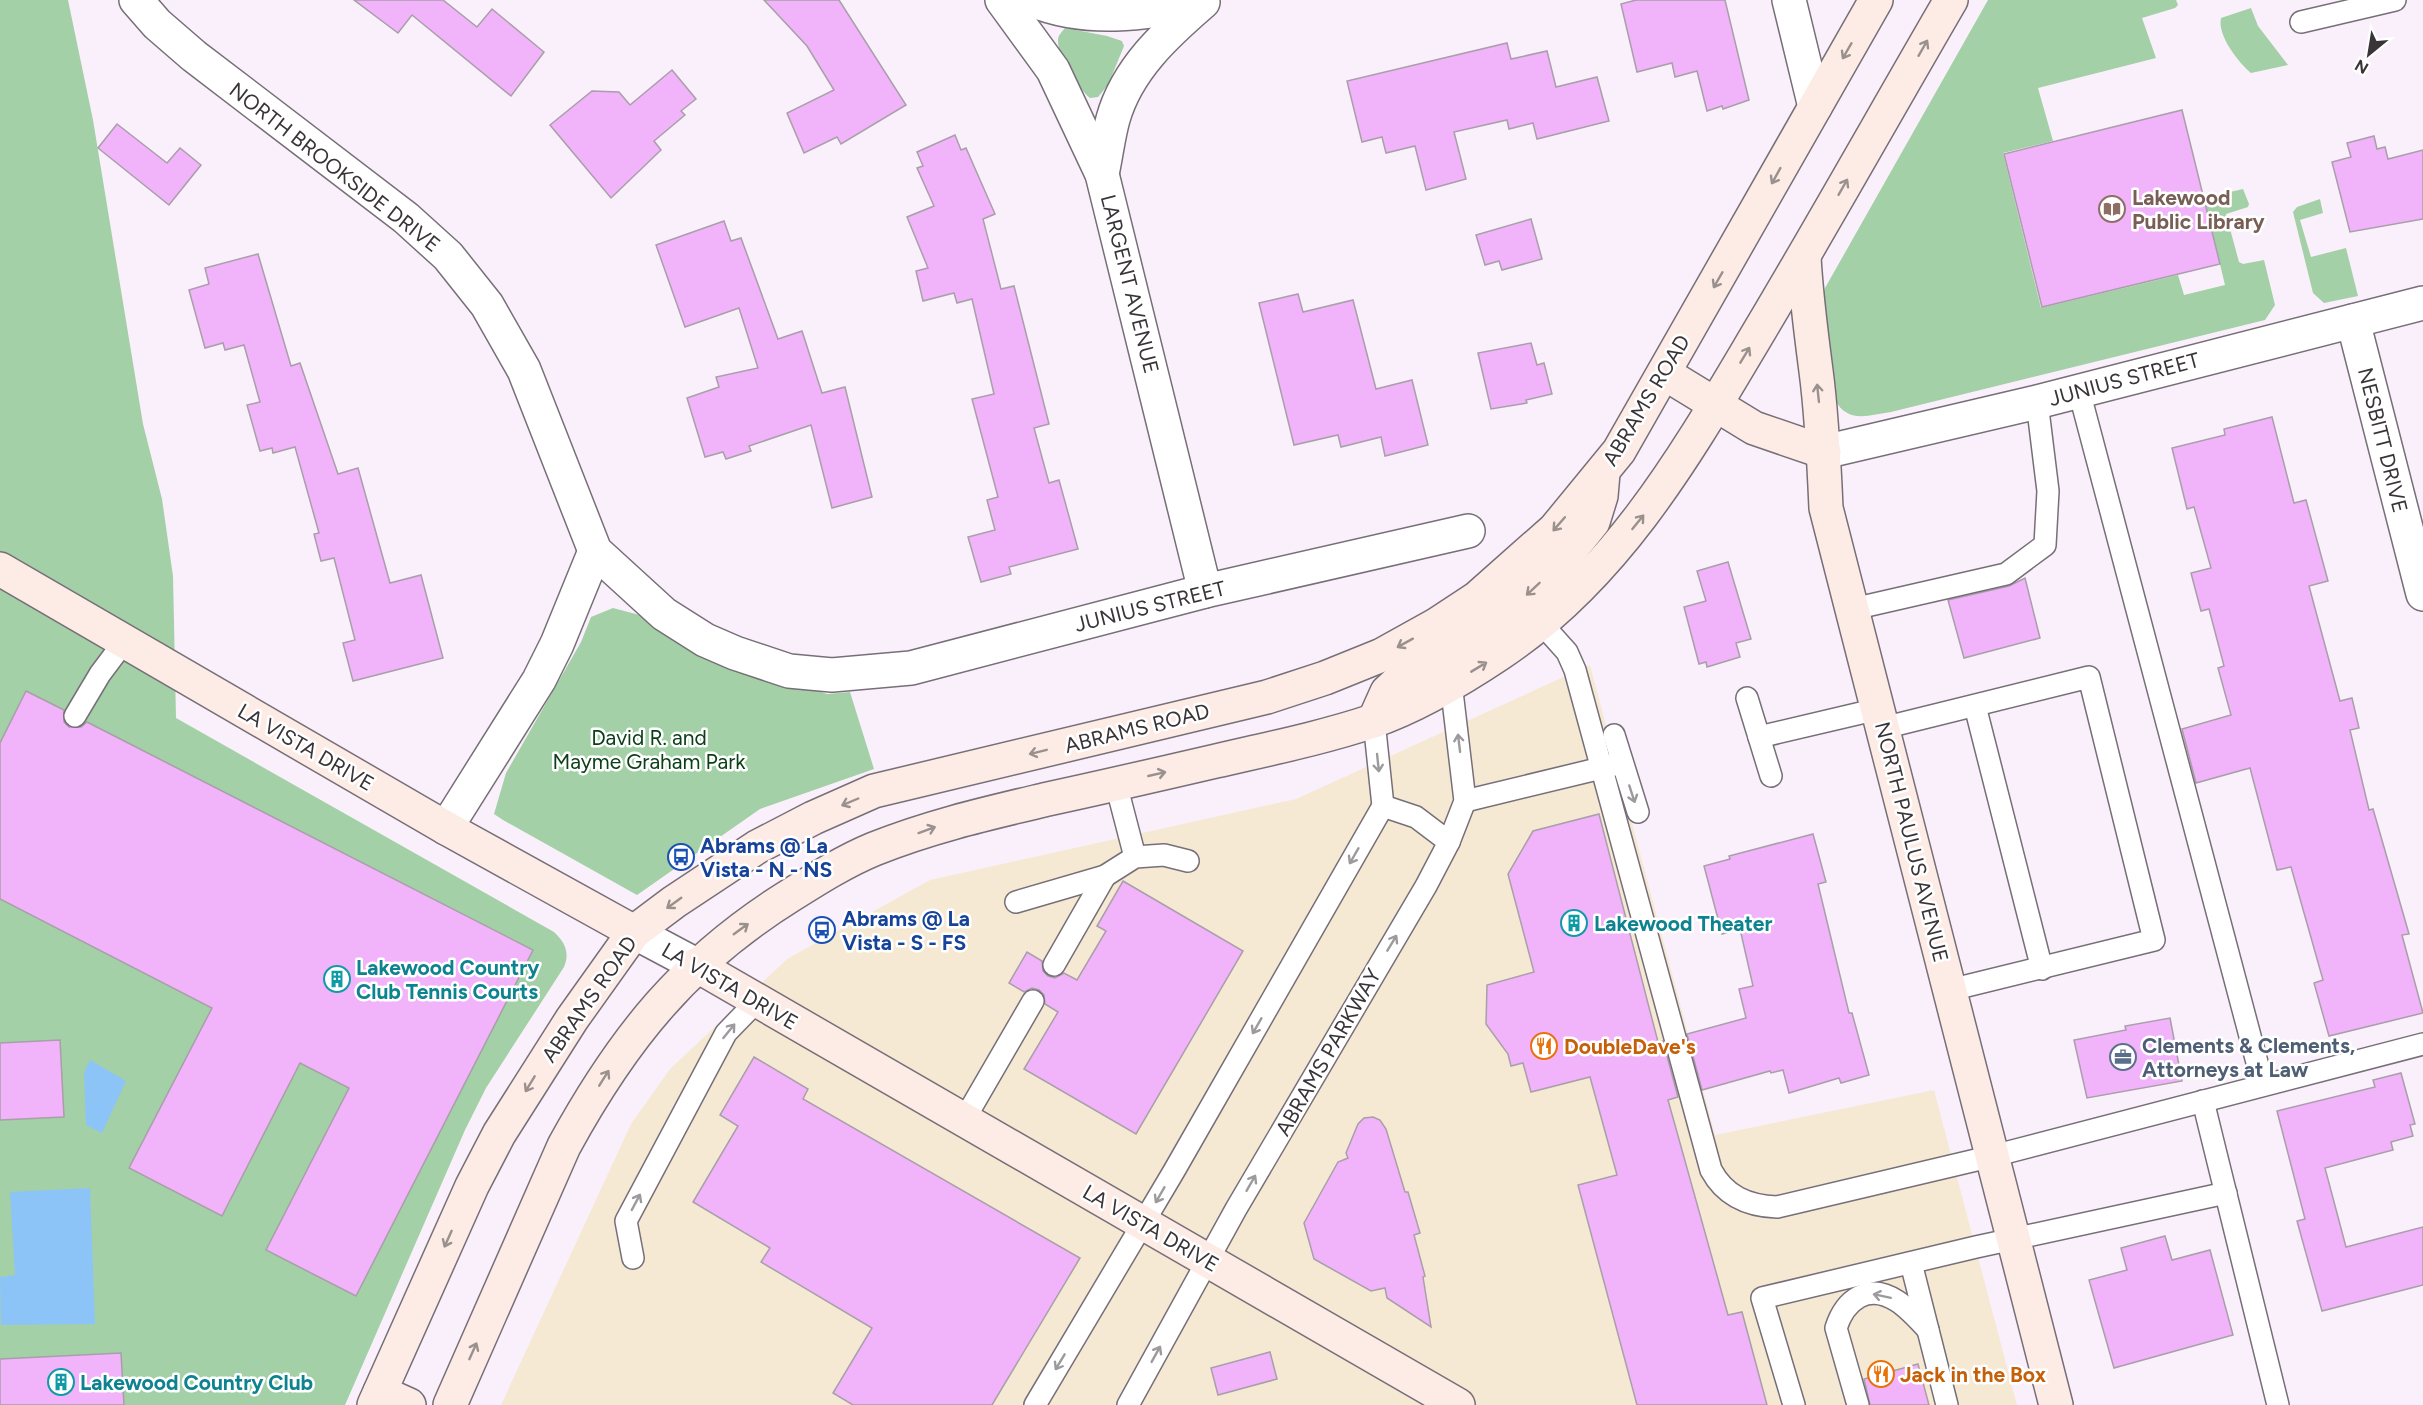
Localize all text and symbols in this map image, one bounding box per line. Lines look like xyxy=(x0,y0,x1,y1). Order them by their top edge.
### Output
north arrow xyxy=(2339,24,2399,84)
one-way arrow xyxy=(1917,40,1929,57)
one-way arrow xyxy=(1841,42,1853,59)
text: N xyxy=(2352,55,2372,78)
street label: NORTH BROOKSIDE DRIVE xyxy=(225,77,445,257)
one-way arrow xyxy=(1770,167,1782,184)
one-way arrow xyxy=(1837,179,1849,196)
place label: Lakewood Public Library xyxy=(2132,185,2266,234)
street label: LARGENT AVENUE xyxy=(1096,192,1164,376)
library icon: Lakewood Public Library xyxy=(2097,194,2127,224)
one-way arrow xyxy=(1711,271,1723,288)
street label: ABRAMS ROAD xyxy=(1597,330,1695,470)
one-way arrow xyxy=(1739,347,1751,364)
street label: JUNIUS STREET xyxy=(2046,347,2202,411)
street label: NESBITT DRIVE xyxy=(2353,365,2413,515)
one-way arrow xyxy=(1812,384,1823,404)
one-way arrow xyxy=(1631,514,1644,530)
one-way arrow xyxy=(1552,516,1566,531)
street label: JUNIUS STREET xyxy=(1072,575,1228,637)
one-way arrow xyxy=(1526,582,1541,596)
one-way arrow xyxy=(1397,637,1414,649)
one-way arrow xyxy=(1470,660,1487,672)
street label: LA VISTA DRIVE xyxy=(233,698,379,796)
street label: ABRAMS ROAD xyxy=(1062,698,1212,758)
street label: NORTH PAULUS AVENUE xyxy=(1870,719,1954,965)
park label: David R. and Mayme Graham Park xyxy=(552,725,746,774)
one-way arrow xyxy=(1453,734,1464,754)
one-way arrow xyxy=(1029,746,1048,758)
one-way arrow xyxy=(1373,753,1384,773)
one-way arrow xyxy=(1147,768,1166,780)
one-way arrow xyxy=(1627,784,1638,803)
one-way arrow xyxy=(841,797,859,808)
one-way arrow xyxy=(917,824,935,835)
place label: Abrams @ La Vista - N - NS xyxy=(700,833,832,882)
bus stop icon: Abrams @ La Vista - N - NS xyxy=(666,842,696,872)
one-way arrow xyxy=(1348,847,1359,865)
one-way arrow xyxy=(666,897,682,909)
place label: Abrams @ La Vista - S - FS xyxy=(842,906,970,955)
building icon: Lakewood Theater xyxy=(1559,908,1589,938)
place label: Lakewood Theater xyxy=(1594,911,1772,936)
bus stop icon: Abrams @ La Vista - S - FS xyxy=(807,915,837,945)
one-way arrow xyxy=(732,922,748,935)
street label: ABRAMS ROAD xyxy=(536,931,642,1067)
one-way arrow xyxy=(1387,935,1399,952)
street label: LA VISTA DRIVE xyxy=(657,937,803,1035)
place label: Lakewood Country Club Tennis Courts xyxy=(356,955,540,1004)
building icon: Lakewood Country Club Tennis Courts xyxy=(322,964,352,994)
street label: ABRAMS PARKWAY xyxy=(1270,964,1386,1140)
one-way arrow xyxy=(1251,1017,1263,1034)
one-way arrow xyxy=(722,1023,735,1039)
restaurant icon: DoubleDave's xyxy=(1529,1031,1559,1061)
place label: Clements & Clements, Attorneys at Law xyxy=(2142,1033,2355,1082)
place label: DoubleDave's xyxy=(1564,1034,1696,1059)
office icon: Clements & Clements, Attorneys at Law xyxy=(2108,1042,2138,1072)
one-way arrow xyxy=(598,1070,610,1086)
one-way arrow xyxy=(523,1075,535,1092)
one-way arrow xyxy=(1246,1175,1257,1193)
street label: LA VISTA DRIVE xyxy=(1078,1179,1224,1277)
one-way arrow xyxy=(1154,1186,1166,1203)
one-way arrow xyxy=(631,1194,642,1212)
one-way arrow xyxy=(442,1230,453,1248)
one-way arrow xyxy=(1873,1290,1892,1301)
one-way arrow xyxy=(468,1343,480,1361)
one-way arrow xyxy=(1150,1346,1162,1363)
one-way arrow xyxy=(1054,1353,1066,1370)
restaurant icon: Jack in the Box xyxy=(1866,1359,1896,1389)
place label: Jack in the Box xyxy=(1900,1362,2047,1387)
building icon: Lakewood Country Club xyxy=(46,1367,76,1397)
place label: Lakewood Country Club xyxy=(80,1370,313,1395)

